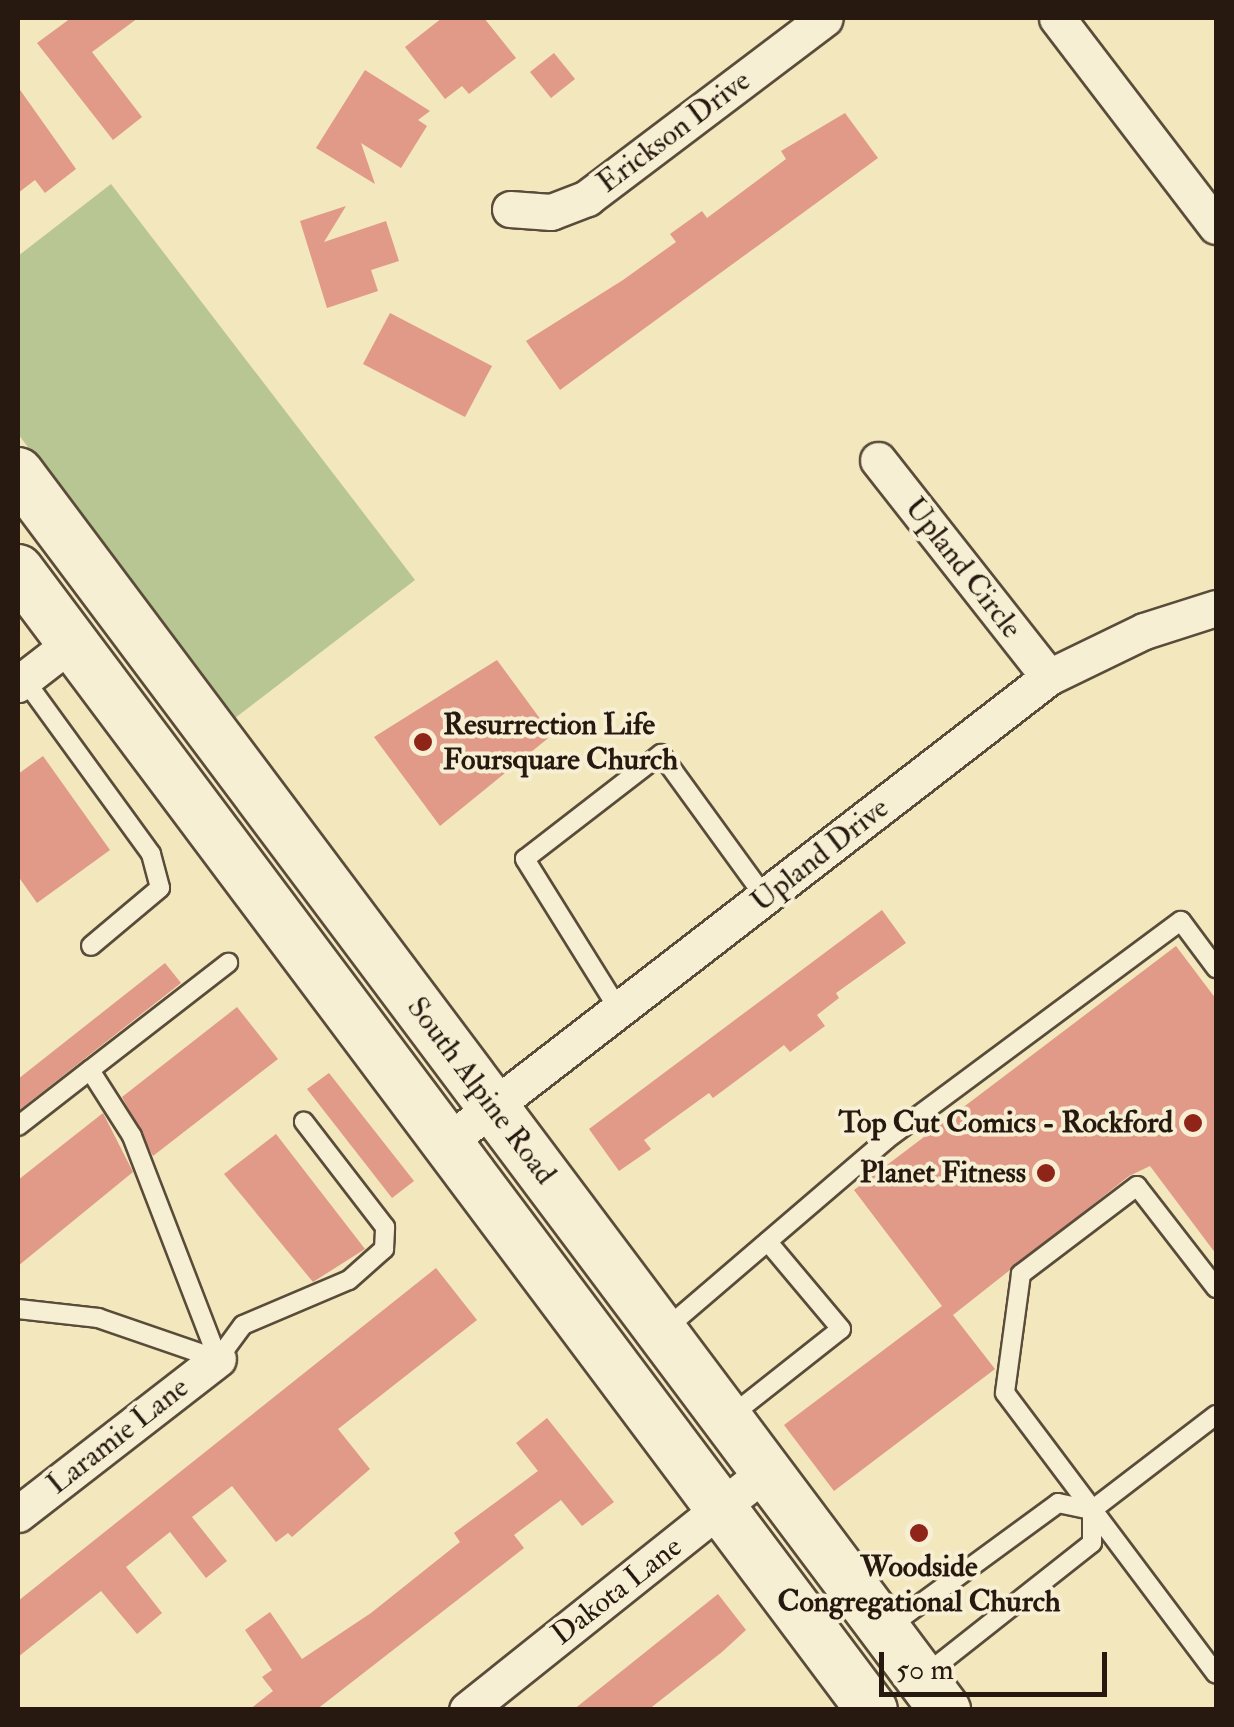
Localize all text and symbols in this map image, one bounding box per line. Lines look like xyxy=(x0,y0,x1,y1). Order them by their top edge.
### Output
street label: Erickson Drive xyxy=(590,63,758,201)
street label: Upland Circle xyxy=(897,490,1029,646)
place label: Resurrection Life Foursquare Church xyxy=(443,707,678,778)
marker: Resurrection Life Foursquare Church xyxy=(412,731,434,753)
street label: Upland Drive xyxy=(744,790,896,920)
street label: South Alpine Road xyxy=(399,990,563,1192)
place label: Top Cut Comics - Rockford xyxy=(839,1105,1173,1141)
marker: Top Cut Comics - Rockford xyxy=(1182,1112,1204,1134)
place label: Planet Fitness xyxy=(860,1155,1026,1191)
marker: Planet Fitness xyxy=(1035,1162,1057,1184)
street label: Laramie Lane xyxy=(40,1370,196,1502)
marker: Woodside Congregational Church xyxy=(908,1522,930,1544)
street label: Dakota Lane xyxy=(545,1529,689,1653)
place label: Woodside Congregational Church xyxy=(777,1549,1061,1620)
scale bar xyxy=(884,1632,1112,1694)
text: 50 m xyxy=(896,1651,954,1688)

